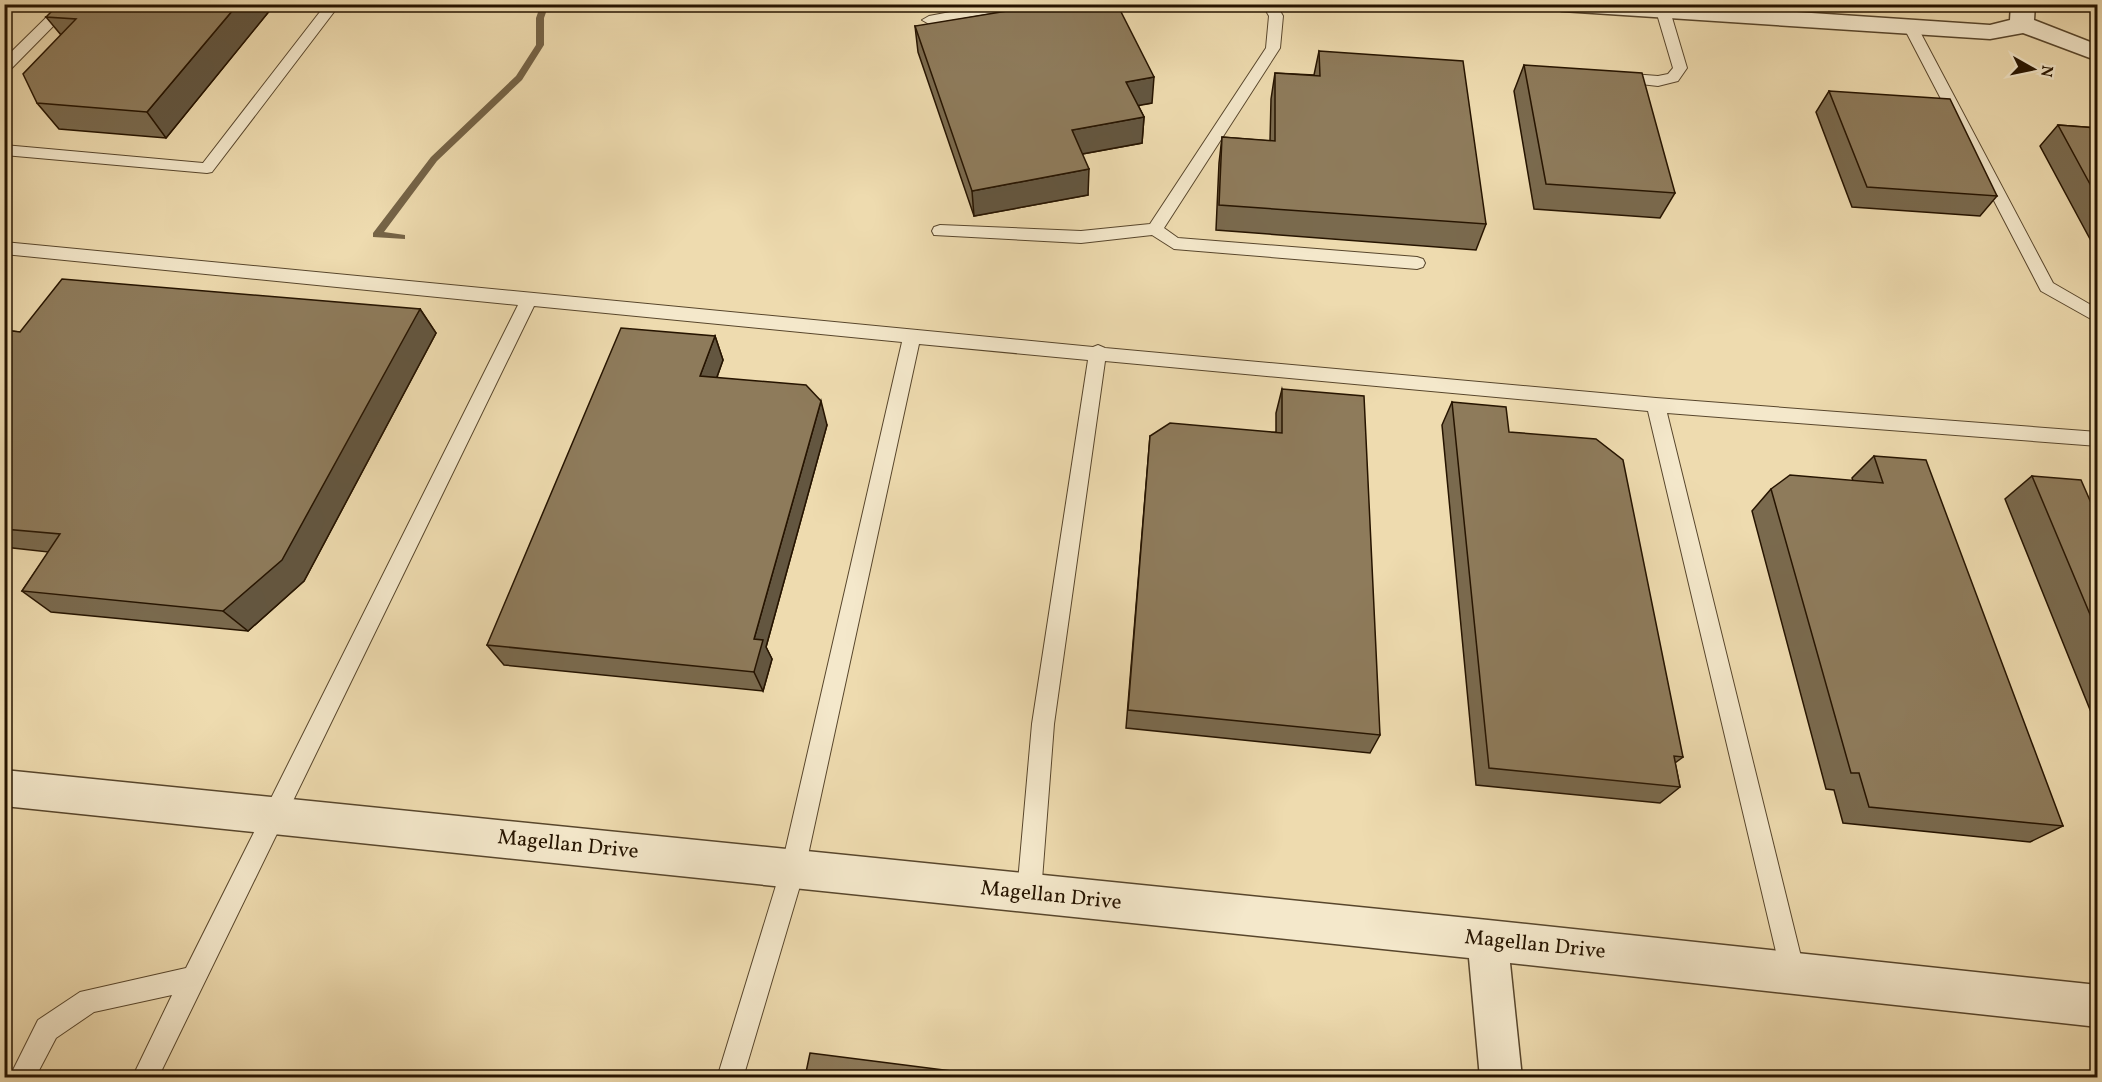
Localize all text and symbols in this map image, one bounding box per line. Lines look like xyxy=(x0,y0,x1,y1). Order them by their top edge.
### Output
north arrow xyxy=(2003,39,2063,99)
text: N xyxy=(2034,64,2058,79)
street label: Magellan Drive xyxy=(496,823,640,867)
street label: Magellan Drive xyxy=(979,874,1123,918)
street label: Magellan Drive xyxy=(1463,923,1607,967)

